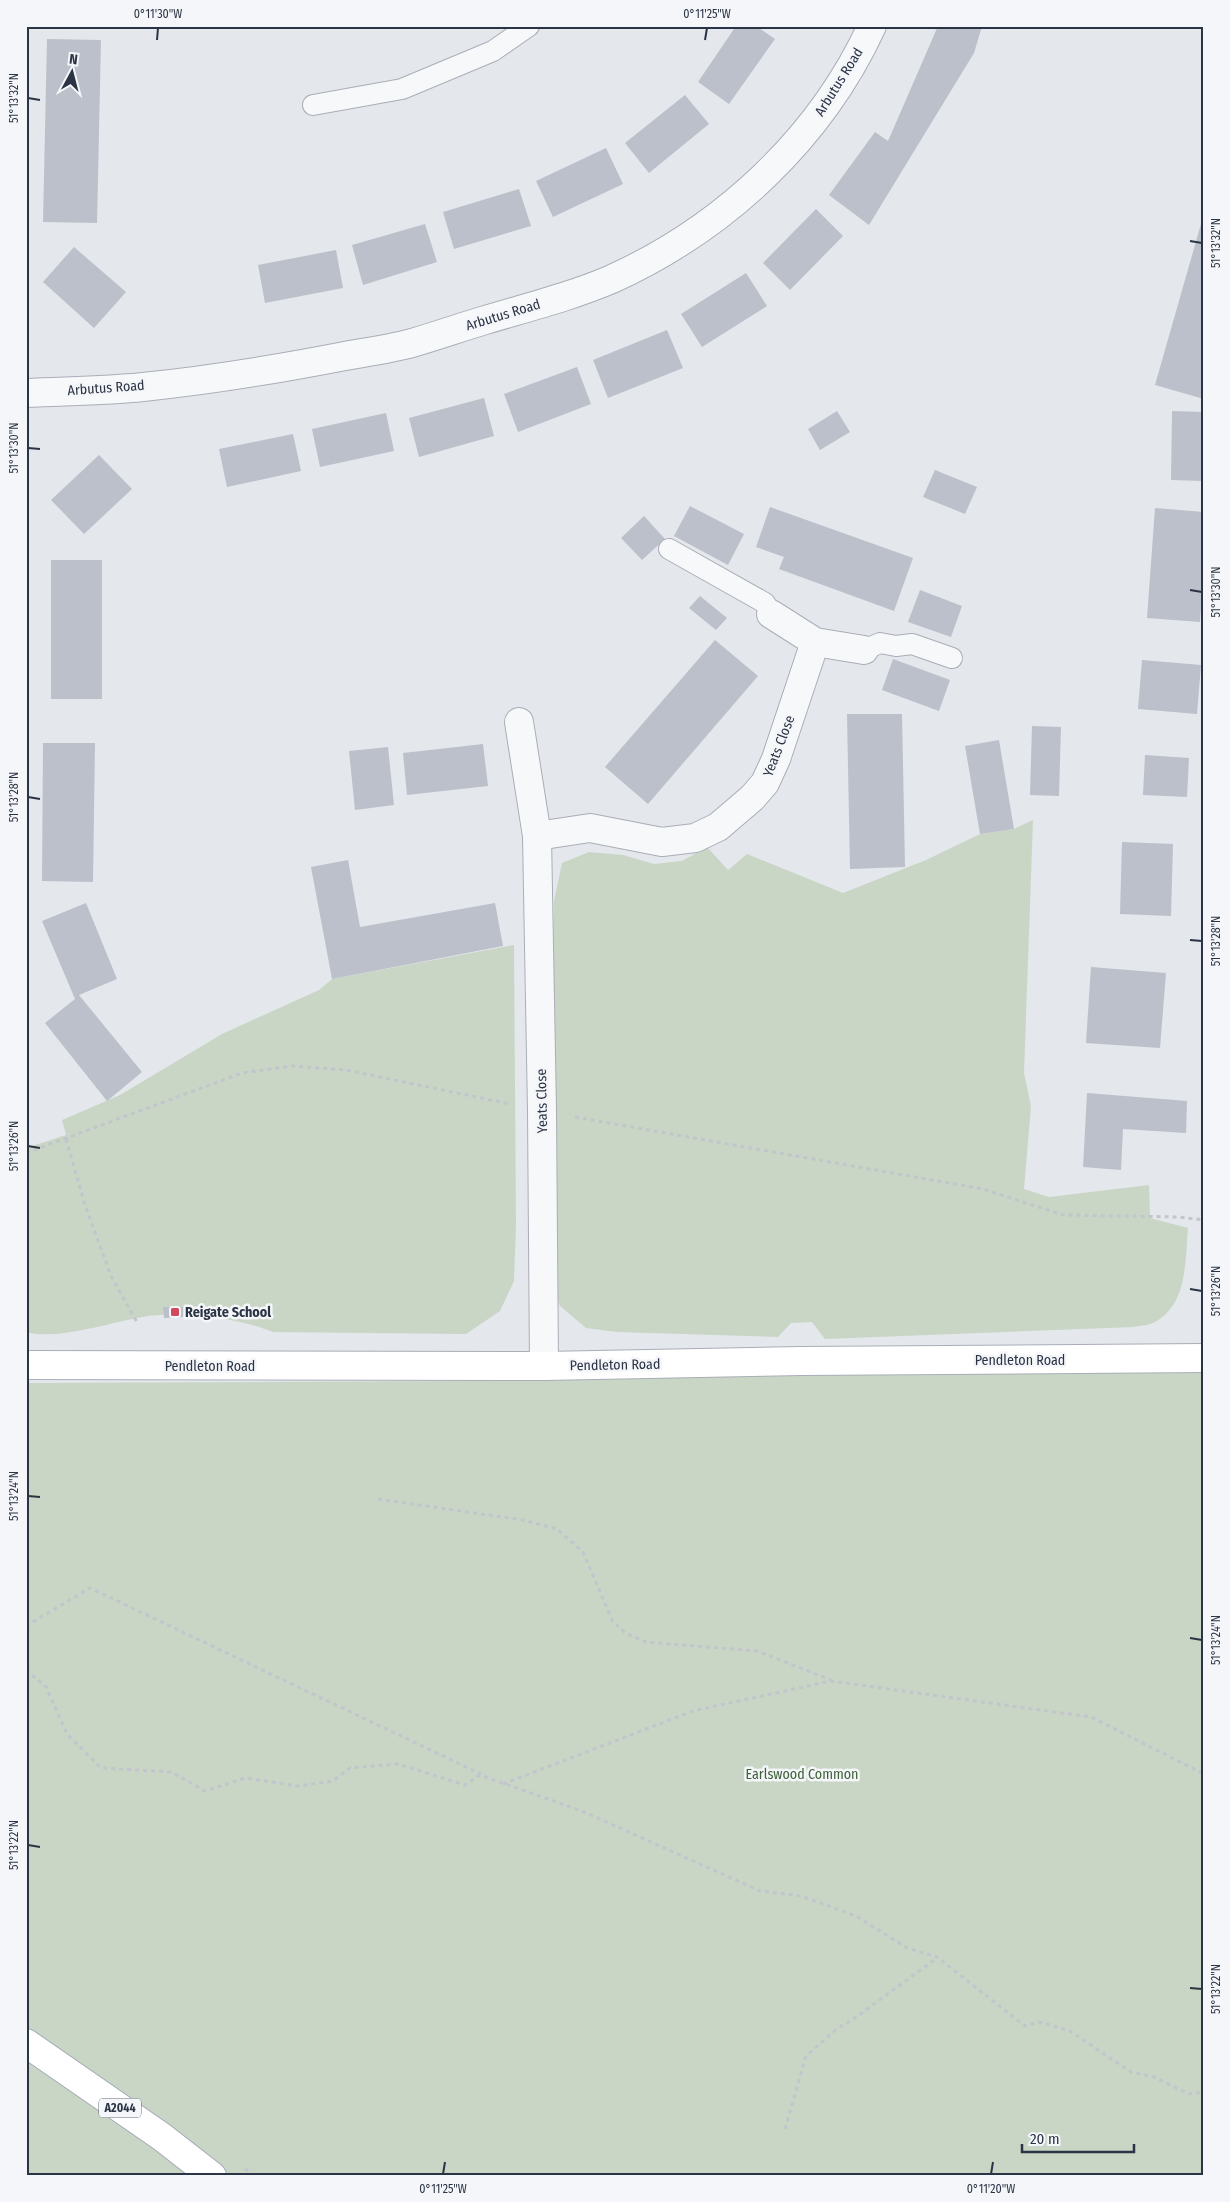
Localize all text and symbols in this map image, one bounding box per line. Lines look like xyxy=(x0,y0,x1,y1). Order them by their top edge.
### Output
text: 0°11'30"W xyxy=(134,7,182,21)
text: 0°11'25"W xyxy=(683,7,731,21)
street label: Arbutus Road xyxy=(811,45,867,119)
north arrow xyxy=(48,48,98,98)
text: N xyxy=(68,51,79,69)
text: 51°13'32"N xyxy=(7,73,21,123)
text: 51°13'32"N xyxy=(1209,218,1223,268)
street label: Arbutus Road xyxy=(464,296,542,334)
street label: Arbutus Road xyxy=(67,377,145,399)
text: 51°13'30"N xyxy=(7,422,21,474)
text: 51°13'30"N xyxy=(1209,566,1223,618)
street label: Yeats Close xyxy=(760,713,799,779)
text: 51°13'28"N xyxy=(7,772,21,822)
text: 51°13'28"N xyxy=(1209,916,1223,966)
street label: Yeats Close xyxy=(533,1069,551,1133)
text: 51°13'26"N xyxy=(7,1121,21,1171)
text: 51°13'26"N xyxy=(1209,1266,1223,1316)
place label: Reigate School xyxy=(185,1304,271,1321)
marker: Reigate School xyxy=(169,1306,181,1318)
street label: Pendleton Road xyxy=(975,1352,1065,1369)
street label: Pendleton Road xyxy=(570,1356,660,1374)
street label: Pendleton Road xyxy=(165,1358,255,1375)
text: 51°13'24"N xyxy=(7,1471,21,1521)
text: 51°13'24"N xyxy=(1209,1615,1223,1665)
park label: Earlswood Common xyxy=(746,1766,858,1783)
text: 51°13'22"N xyxy=(7,1820,21,1870)
text: 51°13'22"N xyxy=(1209,1964,1223,2014)
road number: A2044 xyxy=(99,2098,141,2118)
scale bar xyxy=(1022,2122,1135,2154)
text: 20 m xyxy=(1030,2130,1060,2148)
text: 0°11'25"W xyxy=(419,2182,467,2196)
text: 0°11'20"W xyxy=(967,2182,1015,2196)

